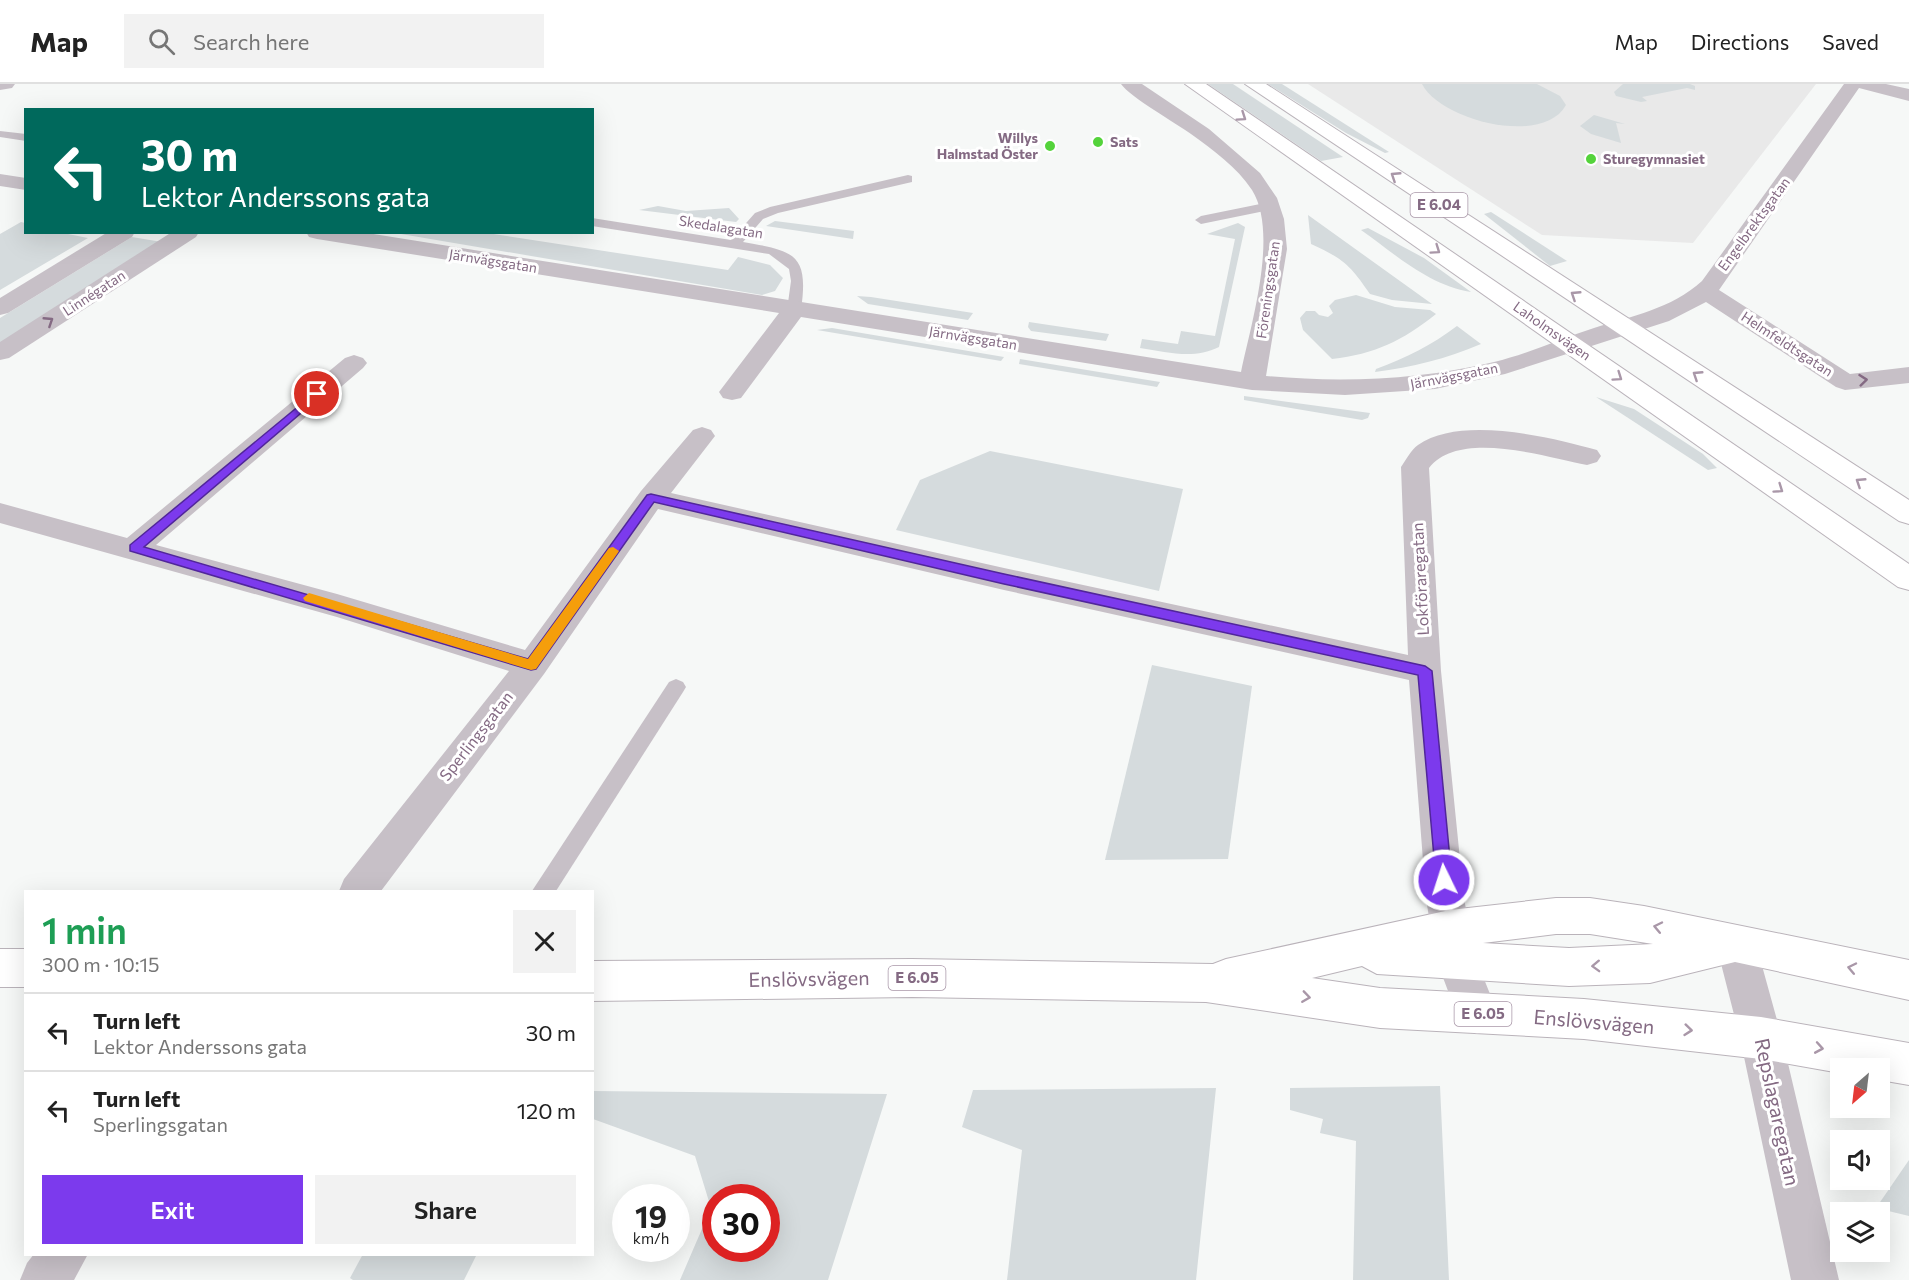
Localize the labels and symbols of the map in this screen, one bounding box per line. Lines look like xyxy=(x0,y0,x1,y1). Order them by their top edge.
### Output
one-way arrow xyxy=(1235,110,1246,121)
place label: Willys Halmstad Öster xyxy=(937,129,1038,162)
place label: Sats xyxy=(1110,133,1139,150)
marker: Sats xyxy=(1091,135,1105,149)
marker: Willys Halmstad Öster xyxy=(1043,139,1057,153)
place label: Sturegymnasiet xyxy=(1603,150,1705,167)
marker: Sturegymnasiet xyxy=(1584,152,1598,166)
one-way arrow xyxy=(1391,171,1401,183)
street label: Engelbrektsgatan xyxy=(1714,174,1793,274)
road number: E 6.04 xyxy=(1410,193,1468,217)
street label: Skedalagatan xyxy=(678,211,764,242)
street label: Föreningsgatan xyxy=(1252,240,1283,340)
one-way arrow xyxy=(1429,243,1440,254)
street label: Järnvägsgatan xyxy=(448,245,538,276)
street label: Linnégatan xyxy=(59,266,128,319)
one-way arrow xyxy=(1571,291,1582,302)
street label: Laholmsvägen xyxy=(1510,298,1594,364)
street label: Helmfeldtsgatan xyxy=(1738,308,1836,380)
one-way arrow xyxy=(43,317,53,329)
street label: Järnvägsgatan xyxy=(928,322,1018,353)
street label: Järnvägsgatan xyxy=(1409,359,1499,392)
pin xyxy=(291,368,342,419)
one-way arrow xyxy=(1612,370,1623,381)
one-way arrow xyxy=(1693,371,1704,382)
one-way arrow xyxy=(1858,374,1867,387)
one-way arrow xyxy=(1856,478,1867,489)
one-way arrow xyxy=(1772,482,1783,493)
street label: Lokföraregatan xyxy=(1407,522,1432,636)
street label: Sperlingsgatan xyxy=(435,687,516,784)
position arrow xyxy=(1412,848,1476,912)
one-way arrow xyxy=(1653,922,1663,935)
one-way arrow xyxy=(1591,960,1600,973)
one-way arrow xyxy=(1847,962,1857,975)
street label: Enslövsvägen xyxy=(748,965,870,991)
road number: E 6.05 xyxy=(888,966,946,990)
one-way arrow xyxy=(1301,990,1310,1002)
road number: E 6.05 xyxy=(1454,1002,1512,1026)
street label: Enslövsvägen xyxy=(1533,1004,1656,1038)
one-way arrow xyxy=(1684,1024,1693,1036)
street label: Repslagaregatan xyxy=(1751,1036,1805,1188)
one-way arrow xyxy=(1814,1042,1823,1054)
north arrow xyxy=(1830,1058,1890,1118)
speed limit sign: 30 xyxy=(702,1184,780,1262)

